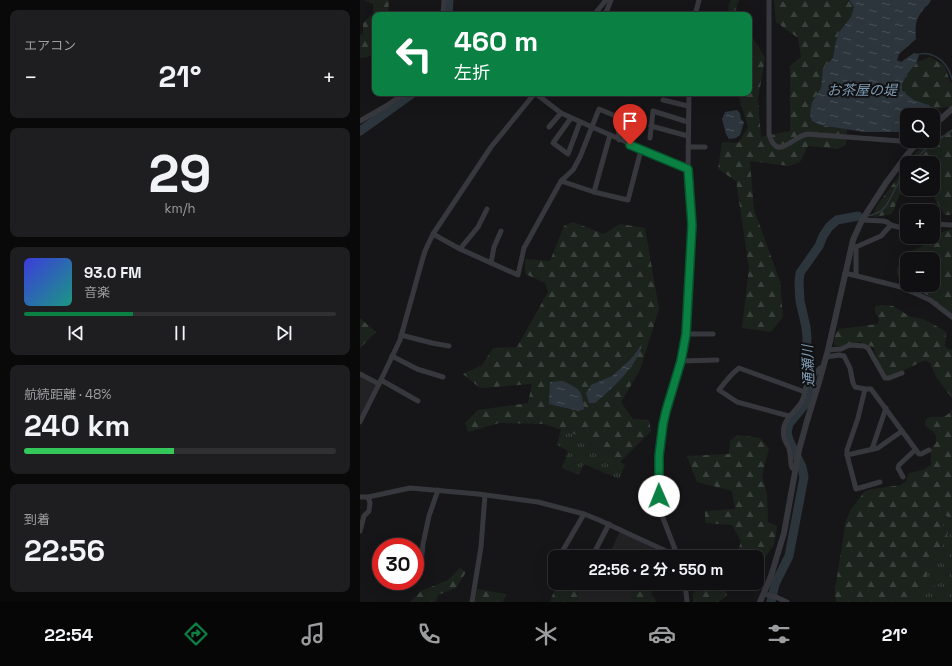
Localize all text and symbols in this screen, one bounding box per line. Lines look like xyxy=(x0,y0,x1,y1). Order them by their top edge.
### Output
text: 460 m xyxy=(454,23,538,59)
icon: left xyxy=(388,28,440,80)
text: エアコン xyxy=(24,37,76,54)
text: 21° xyxy=(158,57,202,96)
text: 左折 xyxy=(454,61,490,84)
text: − xyxy=(24,63,38,91)
text: + xyxy=(322,63,336,91)
water label: お茶屋の堤 xyxy=(827,81,899,99)
pin xyxy=(613,104,647,145)
map controls xyxy=(900,108,940,292)
button: search xyxy=(900,108,940,148)
icon: arrive xyxy=(619,110,641,132)
text: 29 xyxy=(149,141,211,207)
button: layers xyxy=(900,156,940,196)
text: km/h xyxy=(165,200,195,217)
button: + xyxy=(900,204,940,244)
button: − xyxy=(900,252,940,292)
text: 93.0 FM xyxy=(84,263,141,282)
text: 音楽 xyxy=(84,284,110,301)
icon: previous xyxy=(65,322,87,344)
icon: pause xyxy=(169,322,191,344)
icon: next xyxy=(273,322,295,344)
water label: 通瀬川 xyxy=(798,343,818,387)
text: 航続距離 · 48% xyxy=(24,386,111,403)
text: 240 km xyxy=(24,406,130,445)
position arrow xyxy=(638,475,680,517)
text: 到着 xyxy=(24,511,50,528)
text: 22:56 xyxy=(24,531,105,570)
speed limit sign: 30 xyxy=(372,538,424,590)
text: 22:56 · 2 分 · 550 m xyxy=(589,560,723,579)
icon: directions xyxy=(182,620,210,648)
icon: music xyxy=(299,620,327,648)
icon: phone xyxy=(415,620,443,648)
icon: climate xyxy=(532,620,560,648)
icon: car xyxy=(648,620,676,648)
icon: filters xyxy=(765,620,793,648)
text: 22:54 xyxy=(44,623,93,646)
text: 21° xyxy=(882,623,908,646)

